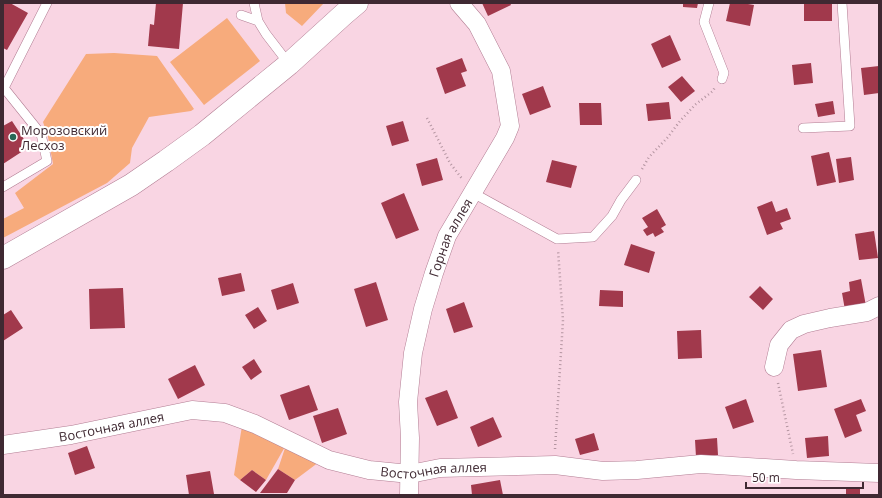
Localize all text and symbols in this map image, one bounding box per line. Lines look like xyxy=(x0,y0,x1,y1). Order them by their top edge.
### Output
place label: Морозовский Лесхоз xyxy=(21,121,107,154)
marker: Морозовский Лесхоз xyxy=(8,132,18,142)
street label: Горная аллея xyxy=(424,195,476,279)
street label: Восточная аллея xyxy=(58,407,166,446)
street label: Восточная аллея xyxy=(380,458,487,483)
scale bar xyxy=(746,464,863,490)
text: 50 m xyxy=(752,469,780,486)

